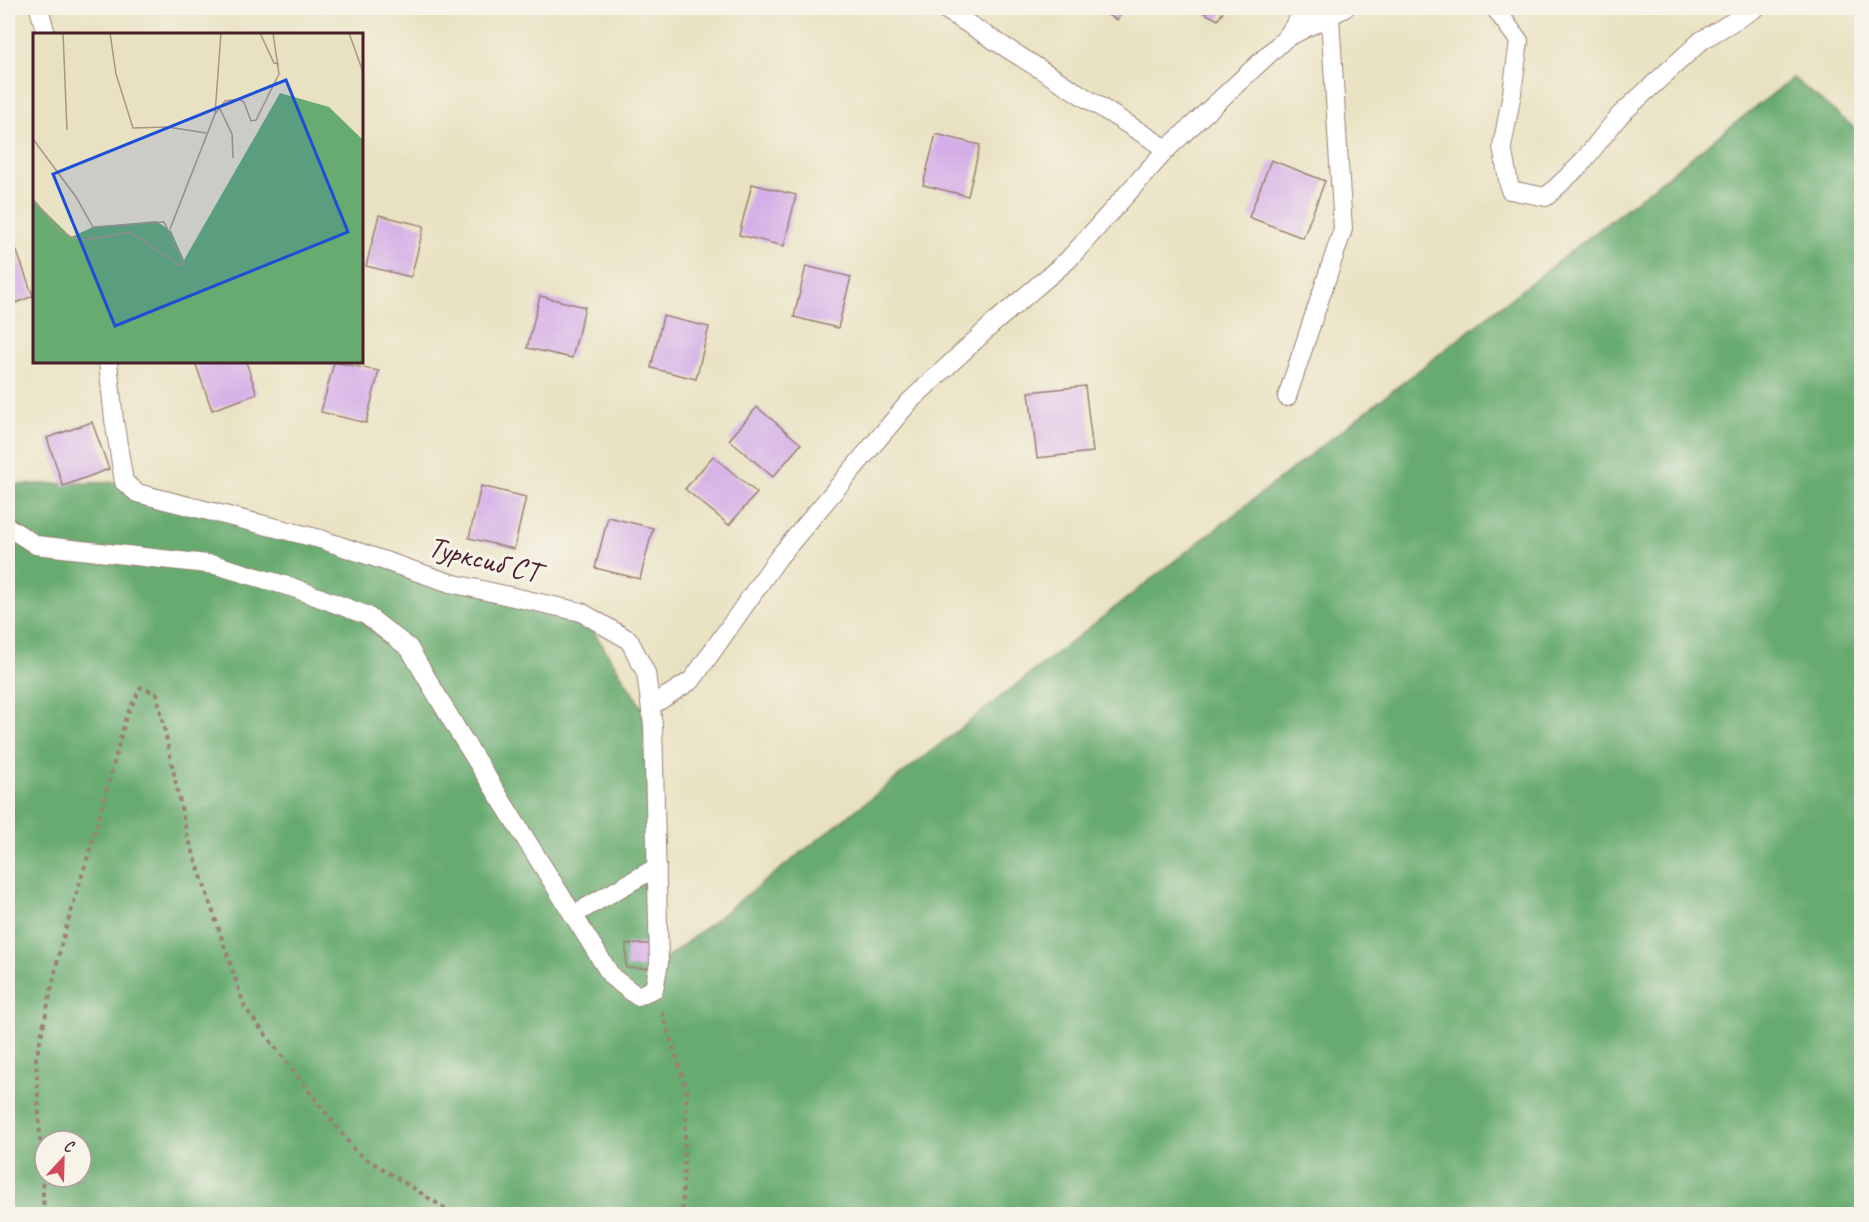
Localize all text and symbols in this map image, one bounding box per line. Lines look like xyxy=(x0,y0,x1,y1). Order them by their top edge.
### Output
inset map xyxy=(33,33,363,363)
street label: Турксиб СТ xyxy=(425,527,550,593)
north arrow xyxy=(33,1129,93,1189)
text: С xyxy=(61,1135,78,1158)

